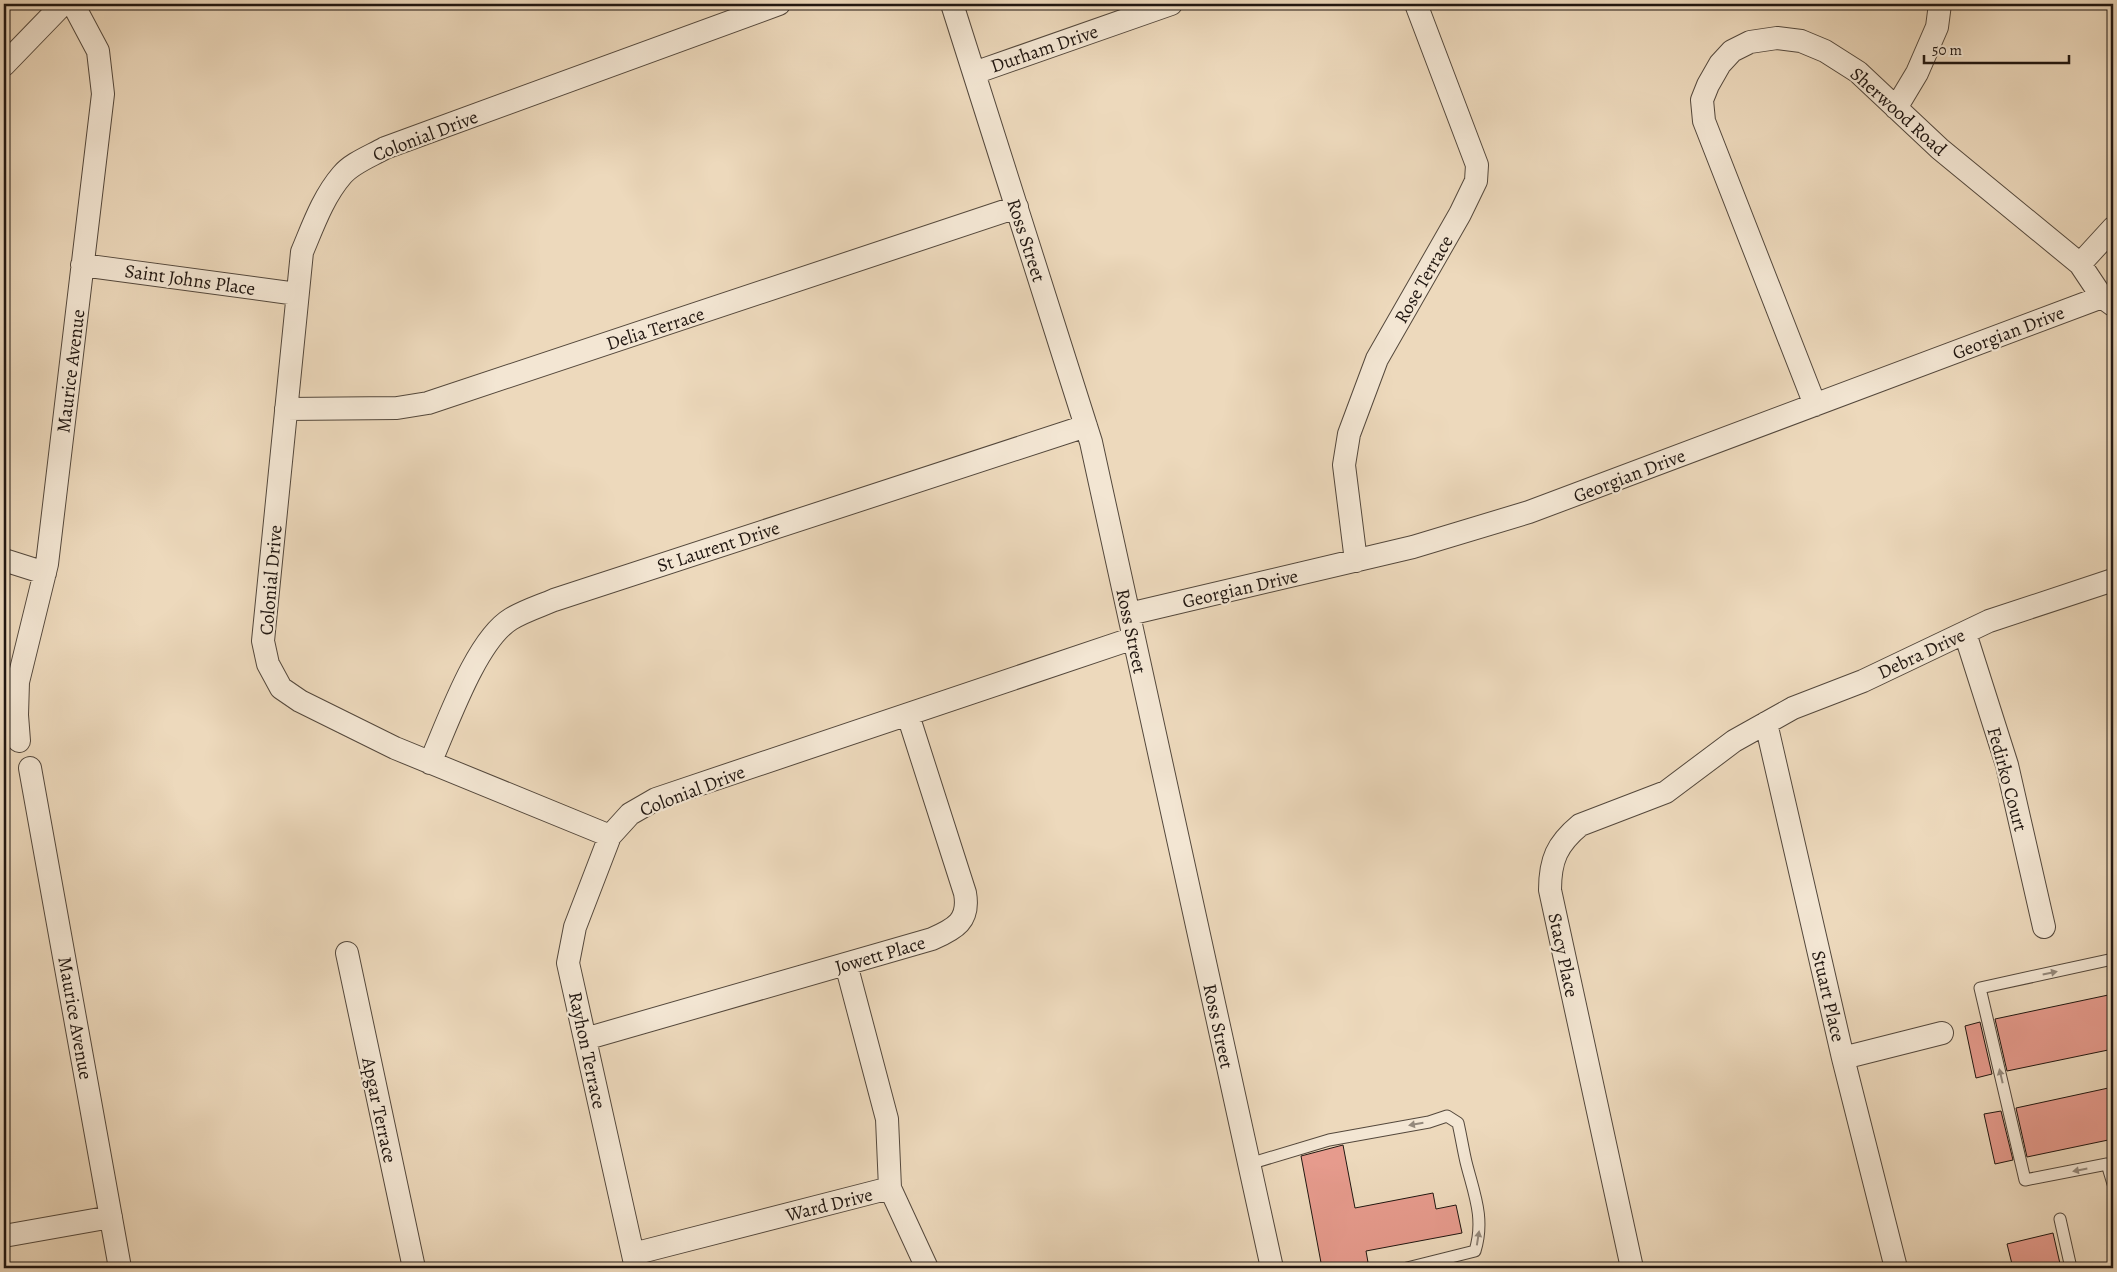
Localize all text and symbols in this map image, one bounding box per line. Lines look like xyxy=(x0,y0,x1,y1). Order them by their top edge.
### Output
street label: Durham Drive xyxy=(987,18,1102,79)
scale bar xyxy=(1924,32,2070,64)
text: 50 m xyxy=(1932,40,1962,60)
street label: Sherwood Road xyxy=(1844,61,1953,163)
street label: Colonial Drive xyxy=(369,104,482,168)
street label: Ross Street xyxy=(1000,195,1052,285)
street label: Rose Terrace xyxy=(1388,231,1460,328)
street label: Saint Johns Place xyxy=(123,258,257,302)
street label: Georgian Drive xyxy=(1949,300,2068,366)
street label: Delia Terrace xyxy=(603,301,708,357)
street label: Maurice Avenue xyxy=(51,308,91,434)
street label: Georgian Drive xyxy=(1570,443,1689,509)
street label: St Laurent Drive xyxy=(654,515,783,579)
street label: Colonial Drive xyxy=(253,524,289,636)
street label: Georgian Drive xyxy=(1180,563,1301,615)
street label: Ross Street xyxy=(1109,586,1153,676)
street label: Debra Drive xyxy=(1873,622,1969,686)
street label: Fedirko Court xyxy=(1981,724,2033,834)
street label: Colonial Drive xyxy=(636,759,749,823)
street label: Stacy Place xyxy=(1541,911,1585,1000)
street label: Jowett Place xyxy=(832,930,928,980)
street label: Stuart Place xyxy=(1805,948,1851,1044)
street label: Maurice Avenue xyxy=(51,955,99,1082)
one-way arrow xyxy=(2042,969,2057,977)
street label: Ross Street xyxy=(1196,981,1240,1071)
street label: Rayhon Terrace xyxy=(562,989,612,1111)
street label: Apgar Terrace xyxy=(355,1054,403,1165)
one-way arrow xyxy=(1997,1069,2005,1084)
one-way arrow xyxy=(1408,1121,1424,1129)
one-way arrow xyxy=(2072,1166,2088,1174)
street label: Ward Drive xyxy=(782,1182,875,1229)
one-way arrow xyxy=(1474,1229,1482,1245)

